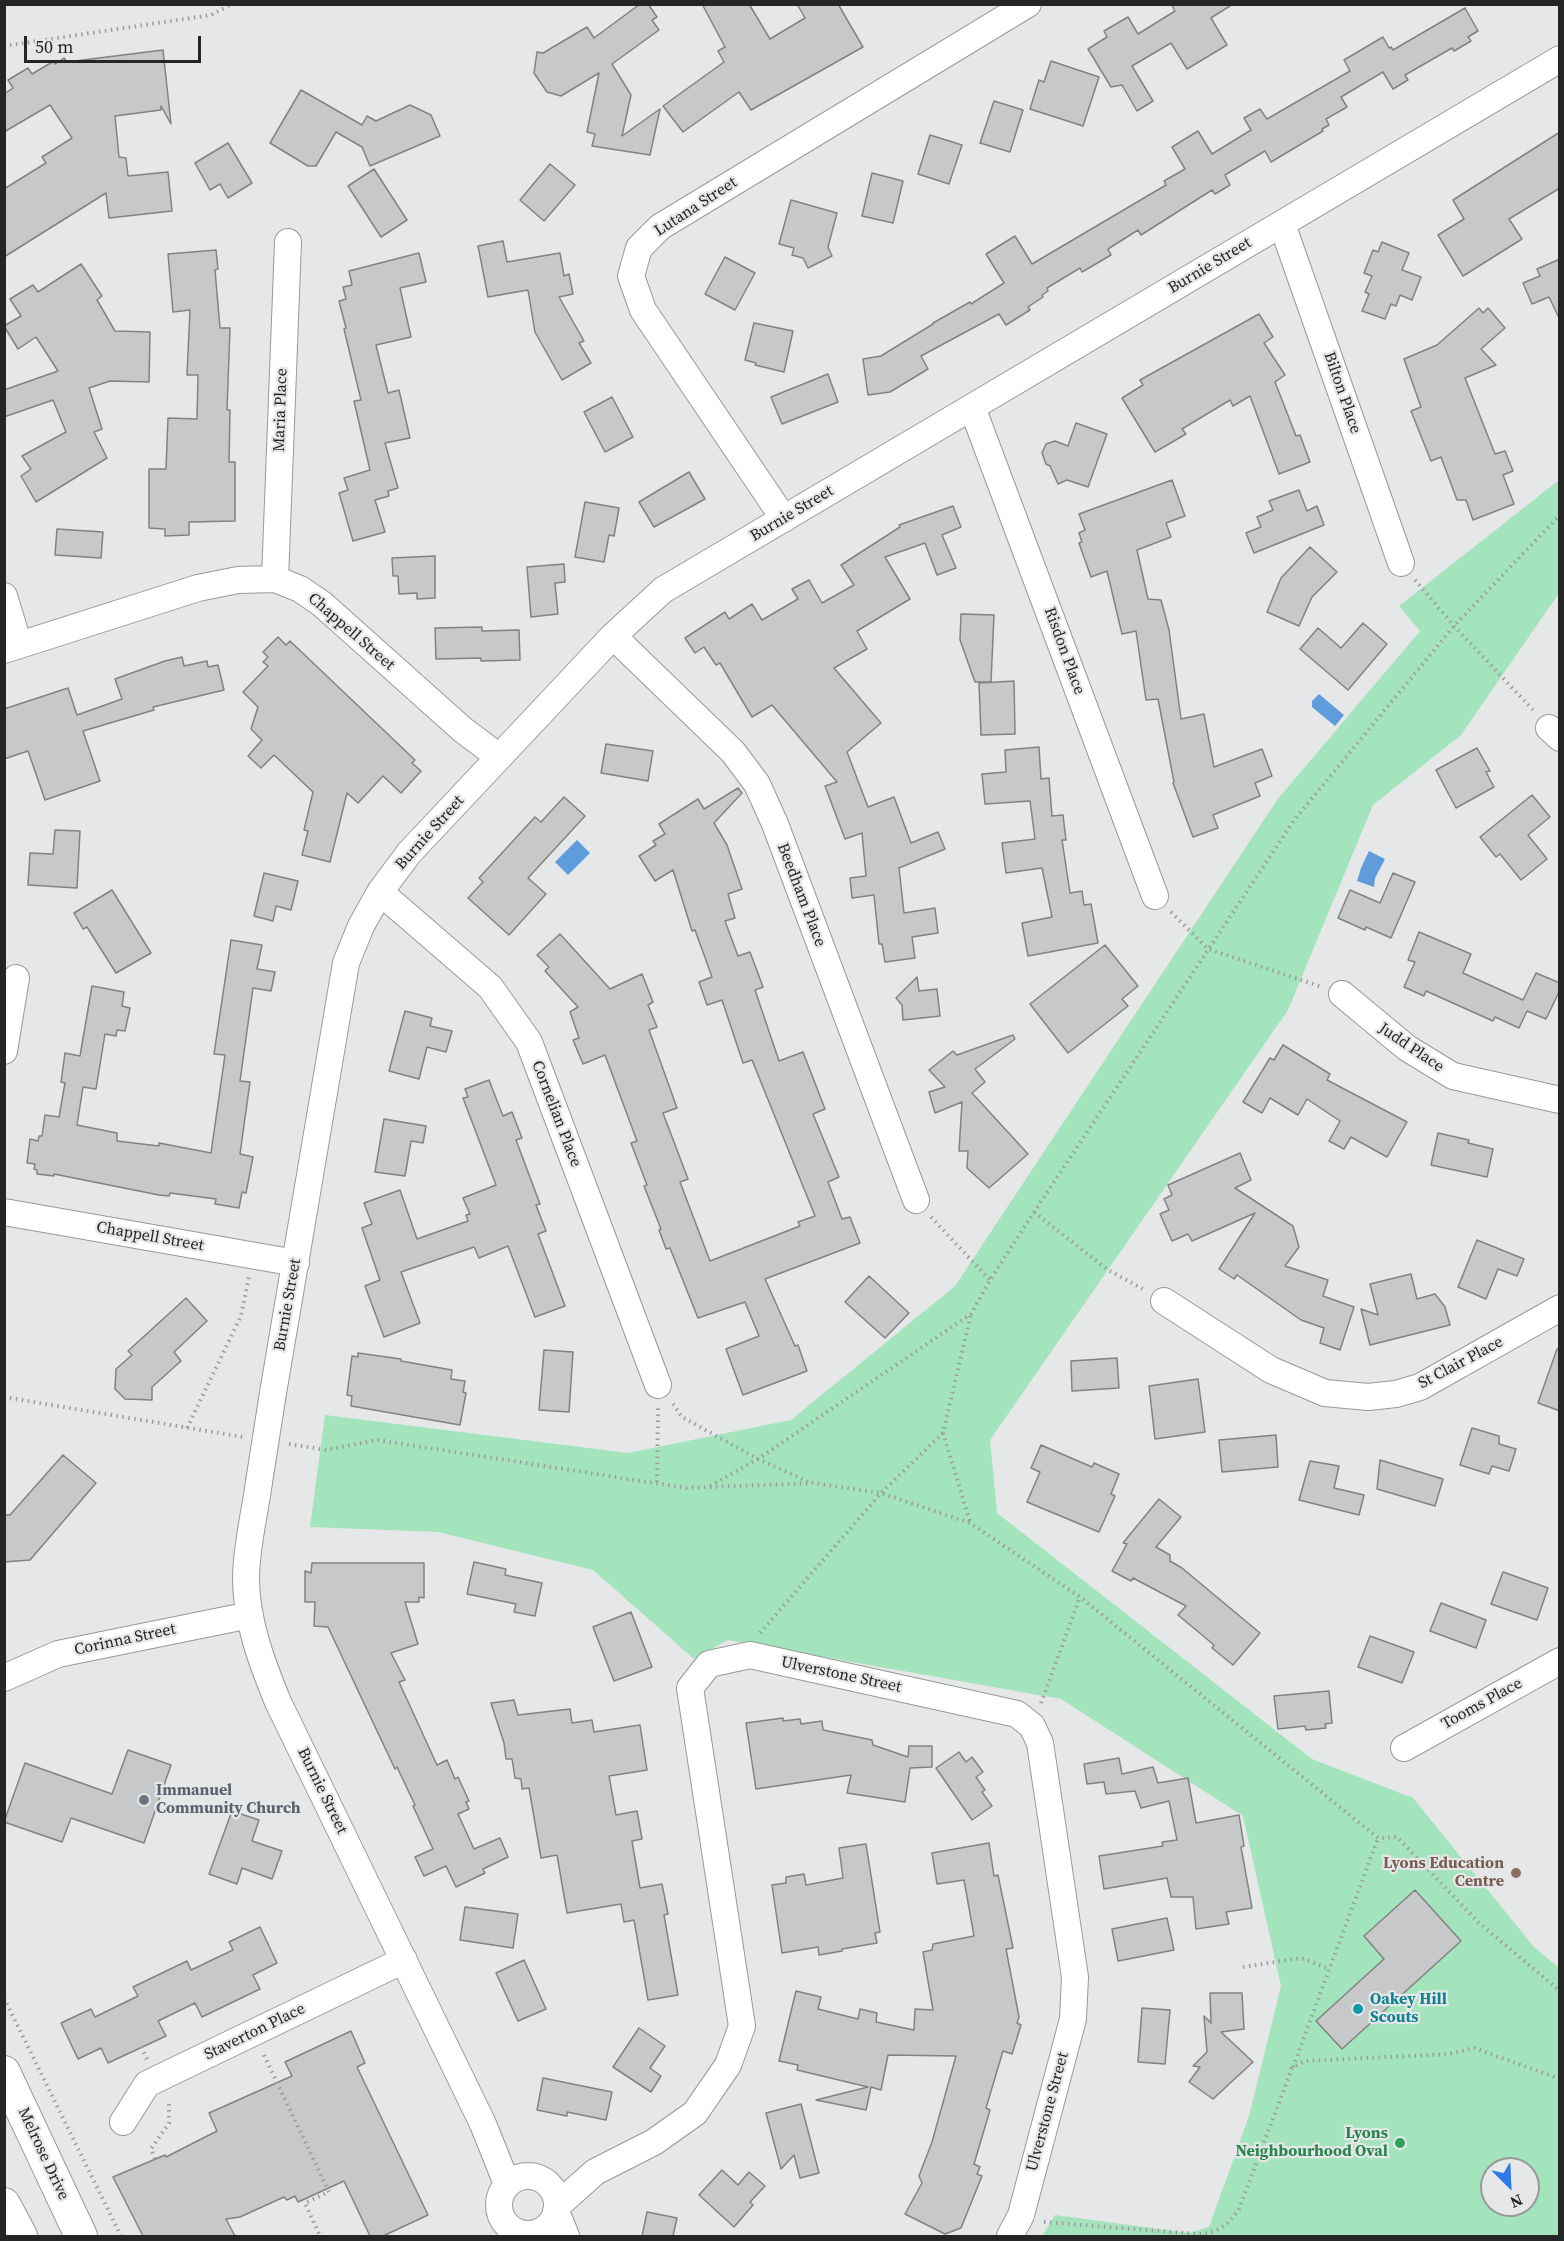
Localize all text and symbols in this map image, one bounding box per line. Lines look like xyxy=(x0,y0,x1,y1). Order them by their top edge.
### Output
scale bar xyxy=(27,24,204,62)
text: 50 m xyxy=(35,34,73,59)
street label: Lutana Street xyxy=(651,173,741,241)
street label: Burnie Street xyxy=(1165,234,1255,298)
street label: Bilton Place xyxy=(1319,350,1365,436)
street label: Maria Place xyxy=(270,368,292,452)
street label: Burnie Street xyxy=(747,482,837,546)
street label: Chappell Street xyxy=(304,589,398,675)
street label: Risdon Place xyxy=(1039,605,1089,697)
street label: Burnie Street xyxy=(392,792,468,874)
street label: Beedham Place xyxy=(772,840,830,950)
street label: Judd Place xyxy=(1375,1019,1447,1077)
street label: Cornelian Place xyxy=(527,1058,585,1170)
street label: Chappell Street xyxy=(95,1218,205,1256)
street label: Burnie Street xyxy=(270,1257,306,1353)
street label: St Clair Place xyxy=(1415,1333,1507,1393)
street label: Corinna Street xyxy=(73,1620,177,1660)
street label: Ulverstone Street xyxy=(779,1653,903,1697)
street label: Tooms Place xyxy=(1438,1674,1526,1734)
street label: Burnie Street xyxy=(293,1745,351,1837)
place label: Immanuel Community Church xyxy=(156,1781,301,1819)
marker: Immanuel Community Church xyxy=(137,1793,151,1807)
place label: Lyons Education Centre xyxy=(1383,1854,1504,1892)
marker: Lyons Education Centre xyxy=(1509,1866,1523,1880)
place label: Oakey Hill Scouts xyxy=(1370,1990,1447,2028)
street label: Staverton Place xyxy=(202,1999,308,2065)
marker: Oakey Hill Scouts xyxy=(1351,2002,1365,2016)
street label: Ulverstone Street xyxy=(1023,2050,1073,2174)
street label: Melrose Drive xyxy=(13,2105,73,2203)
place label: Lyons Neighbourhood Oval xyxy=(1235,2124,1388,2162)
marker: Lyons Neighbourhood Oval xyxy=(1393,2136,1407,2150)
north arrow xyxy=(1480,2157,1540,2217)
text: N xyxy=(1507,2189,1526,2214)

